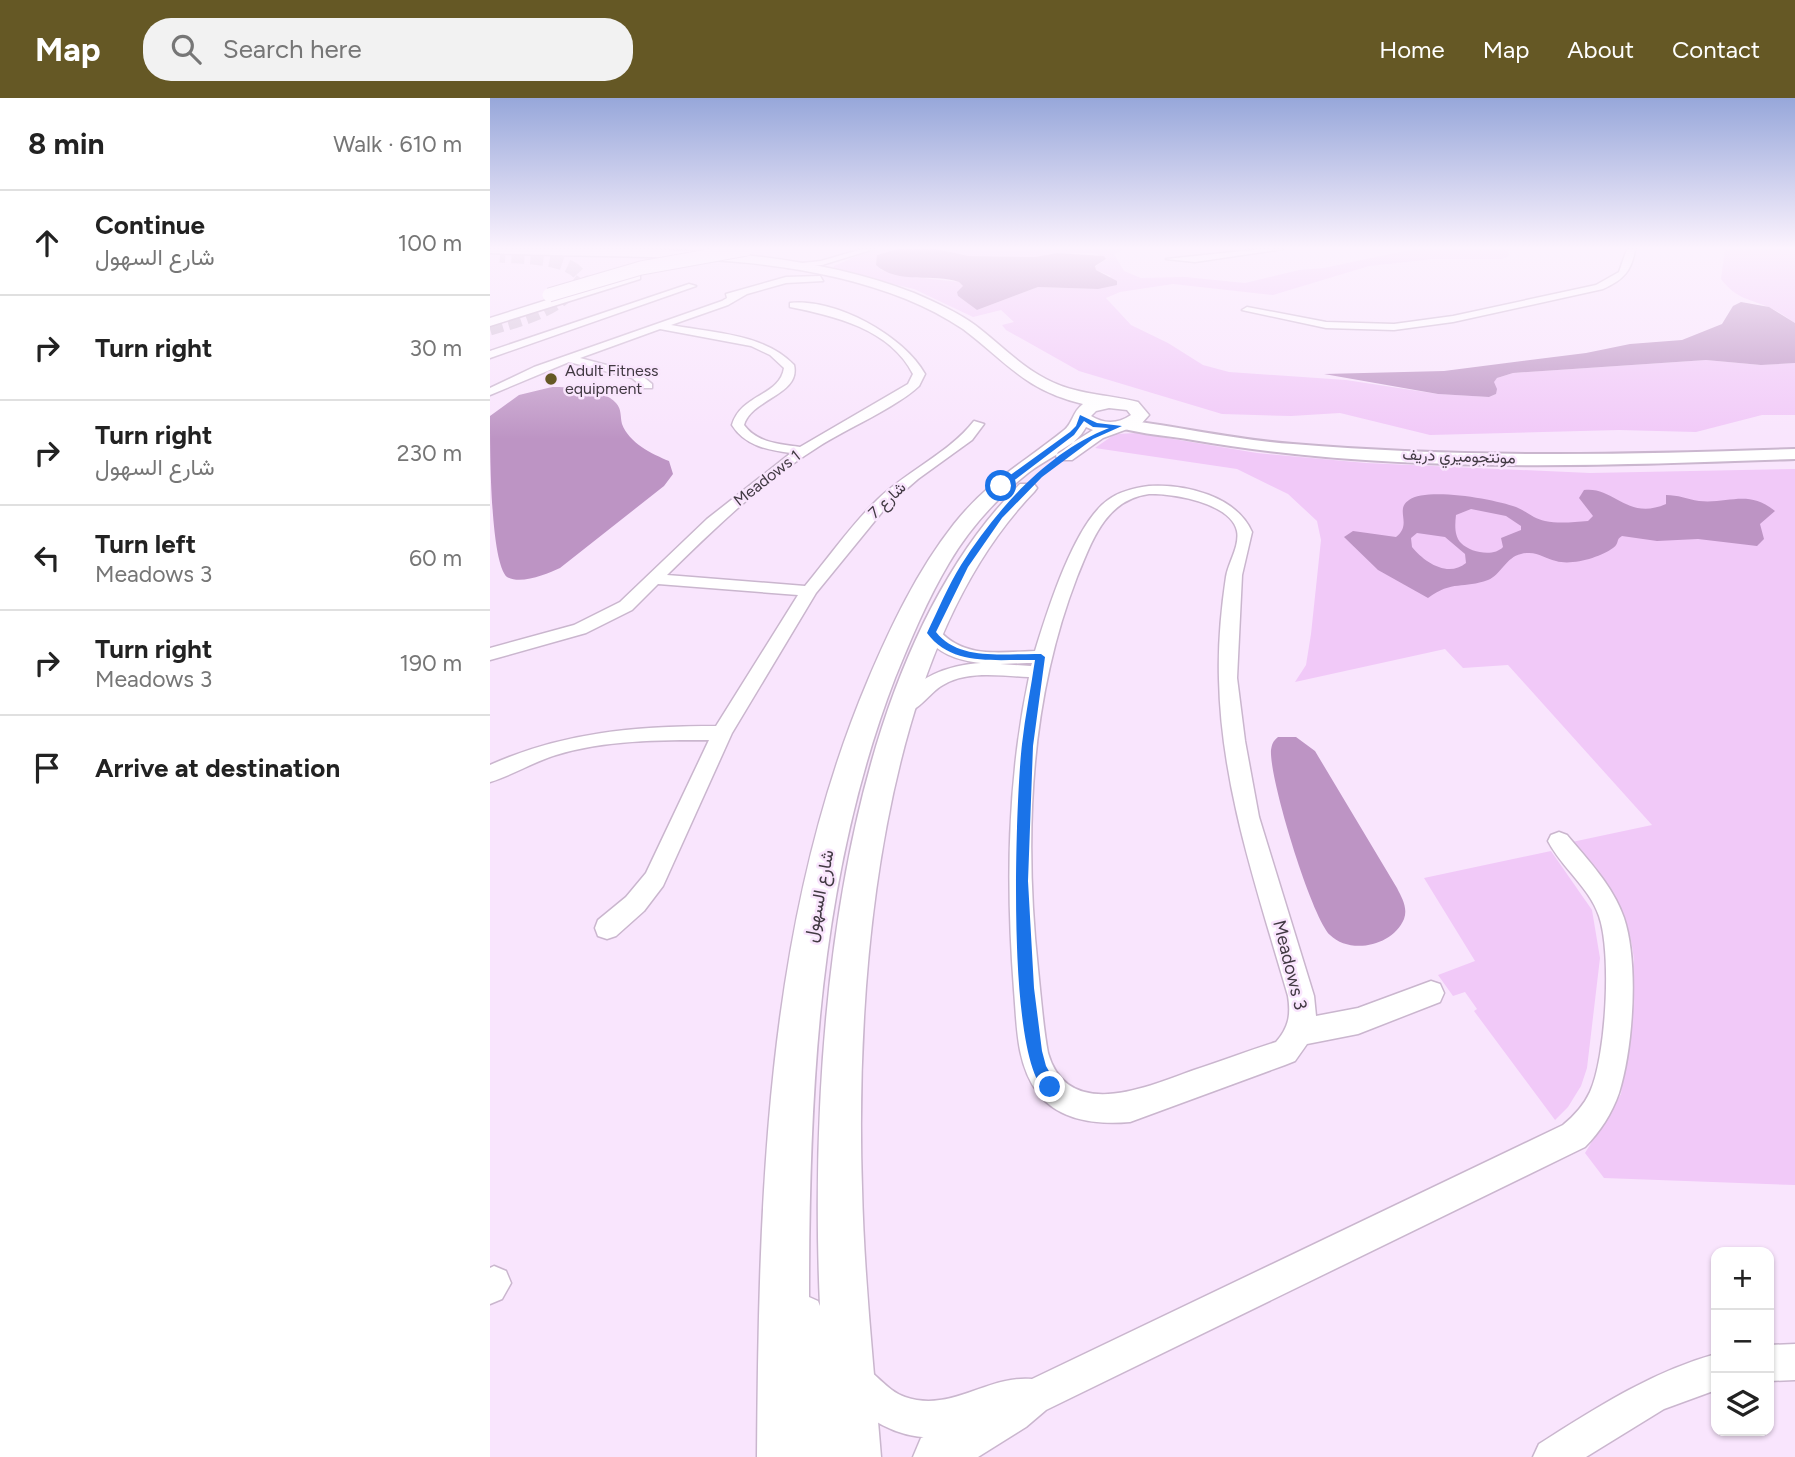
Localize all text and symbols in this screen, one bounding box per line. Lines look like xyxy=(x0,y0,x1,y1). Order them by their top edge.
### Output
search box xyxy=(143,18,633,81)
text: Map xyxy=(35,30,101,69)
icon: search xyxy=(167,30,205,68)
text: Search here xyxy=(223,33,362,65)
text: Home xyxy=(1379,35,1445,64)
text: Map xyxy=(1483,35,1529,64)
text: About xyxy=(1567,35,1634,64)
text: Contact xyxy=(1672,35,1760,64)
text: 8 min xyxy=(28,125,105,162)
text: Walk · 610 m xyxy=(333,130,462,158)
text: Continue xyxy=(95,209,205,241)
icon: ahead xyxy=(28,224,66,262)
text: 100 m xyxy=(398,229,462,257)
text: شارع السهول xyxy=(95,243,215,271)
icon: right xyxy=(28,329,66,367)
text: Turn right xyxy=(95,332,212,364)
text: 30 m xyxy=(409,334,462,362)
place label: Adult Fitness equipment xyxy=(565,361,659,398)
marker: Adult Fitness equipment xyxy=(543,371,559,387)
text: Turn right xyxy=(95,419,212,451)
icon: right xyxy=(28,434,66,472)
text: 230 m xyxy=(397,439,462,467)
street label: مونتجوميري دريف xyxy=(1402,445,1516,471)
street label: Meadows 1 xyxy=(730,446,804,510)
text: شارع السهول xyxy=(95,453,215,481)
route start xyxy=(985,470,1016,501)
street label: شارع 7 xyxy=(864,478,911,524)
text: Turn left xyxy=(95,528,196,560)
icon: left xyxy=(28,539,66,577)
text: 60 m xyxy=(409,544,462,572)
text: Meadows 3 xyxy=(95,560,212,588)
text: Turn right xyxy=(95,633,212,665)
icon: right xyxy=(28,644,66,682)
text: 190 m xyxy=(399,649,462,677)
text: Meadows 3 xyxy=(95,665,212,693)
icon: arrive xyxy=(28,749,66,787)
text: Arrive at destination xyxy=(95,752,340,784)
street label: شارع السهول xyxy=(799,848,840,944)
street label: Meadows 3 xyxy=(1268,918,1312,1012)
route end xyxy=(1034,1071,1065,1102)
map controls xyxy=(1711,1247,1774,1436)
button: + xyxy=(1711,1247,1774,1310)
button: − xyxy=(1711,1310,1774,1373)
button: layers xyxy=(1711,1373,1774,1436)

